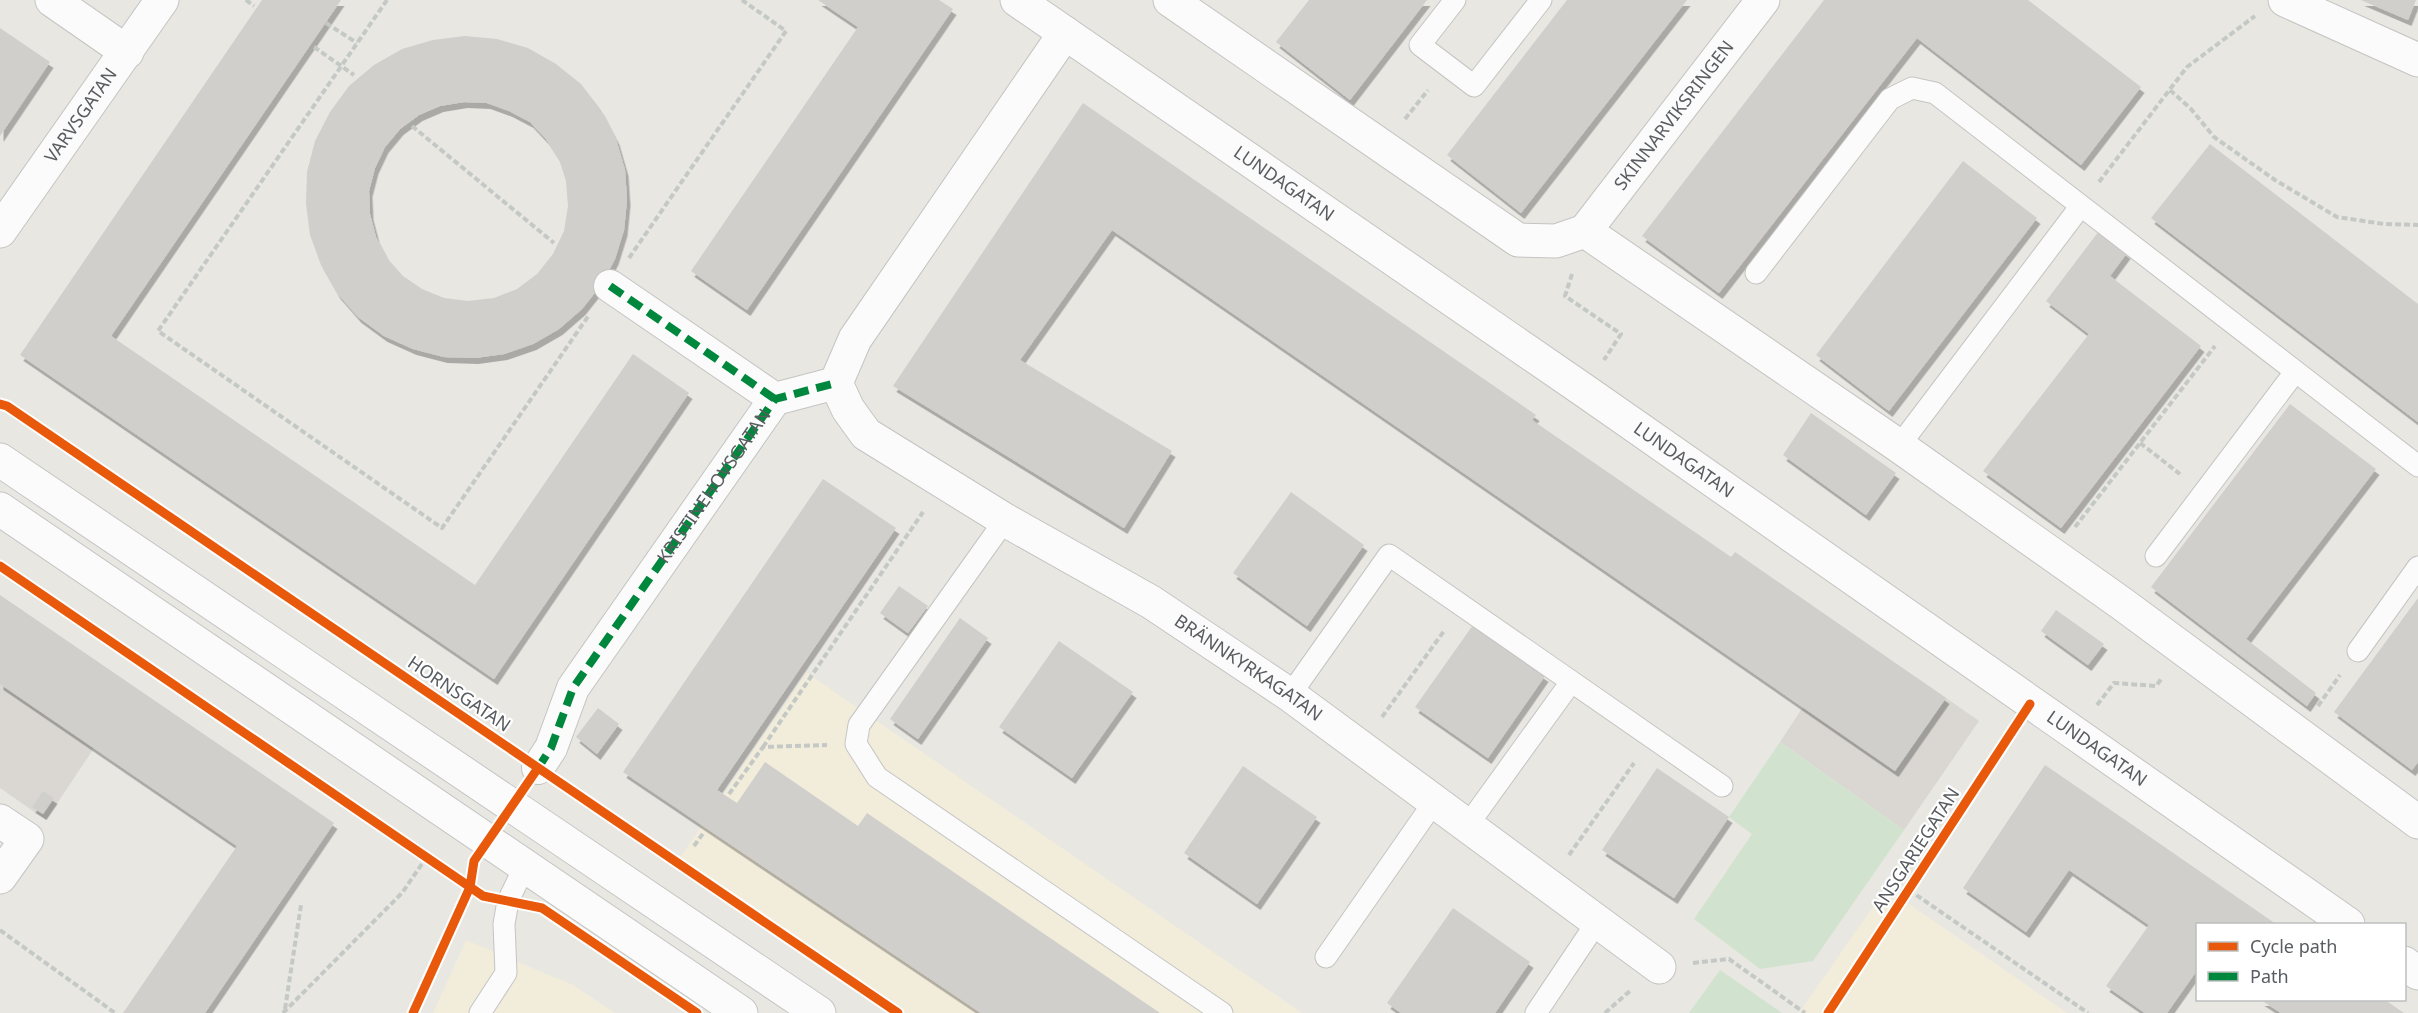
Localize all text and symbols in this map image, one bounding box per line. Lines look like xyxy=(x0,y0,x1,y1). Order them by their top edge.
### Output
street label: SKINNARVIKSRINGEN xyxy=(1608,35,1739,195)
street label: VARVSGATAN xyxy=(38,63,122,167)
street label: LUNDAGATAN xyxy=(1229,140,1340,226)
street label: KRISTINEHOVSGATAN xyxy=(651,404,776,568)
street label: LUNDAGATAN xyxy=(1629,416,1739,503)
street label: BRÄNNKYRKAGATAN xyxy=(1170,608,1328,726)
street label: HORNSGATAN xyxy=(403,650,516,737)
street label: LUNDAGATAN xyxy=(2042,704,2152,791)
street label: ANSGARIEGATAN xyxy=(1866,782,1965,916)
legend xyxy=(2196,923,2406,1001)
text: Cycle path xyxy=(2250,934,2337,958)
text: Path xyxy=(2250,964,2289,988)

